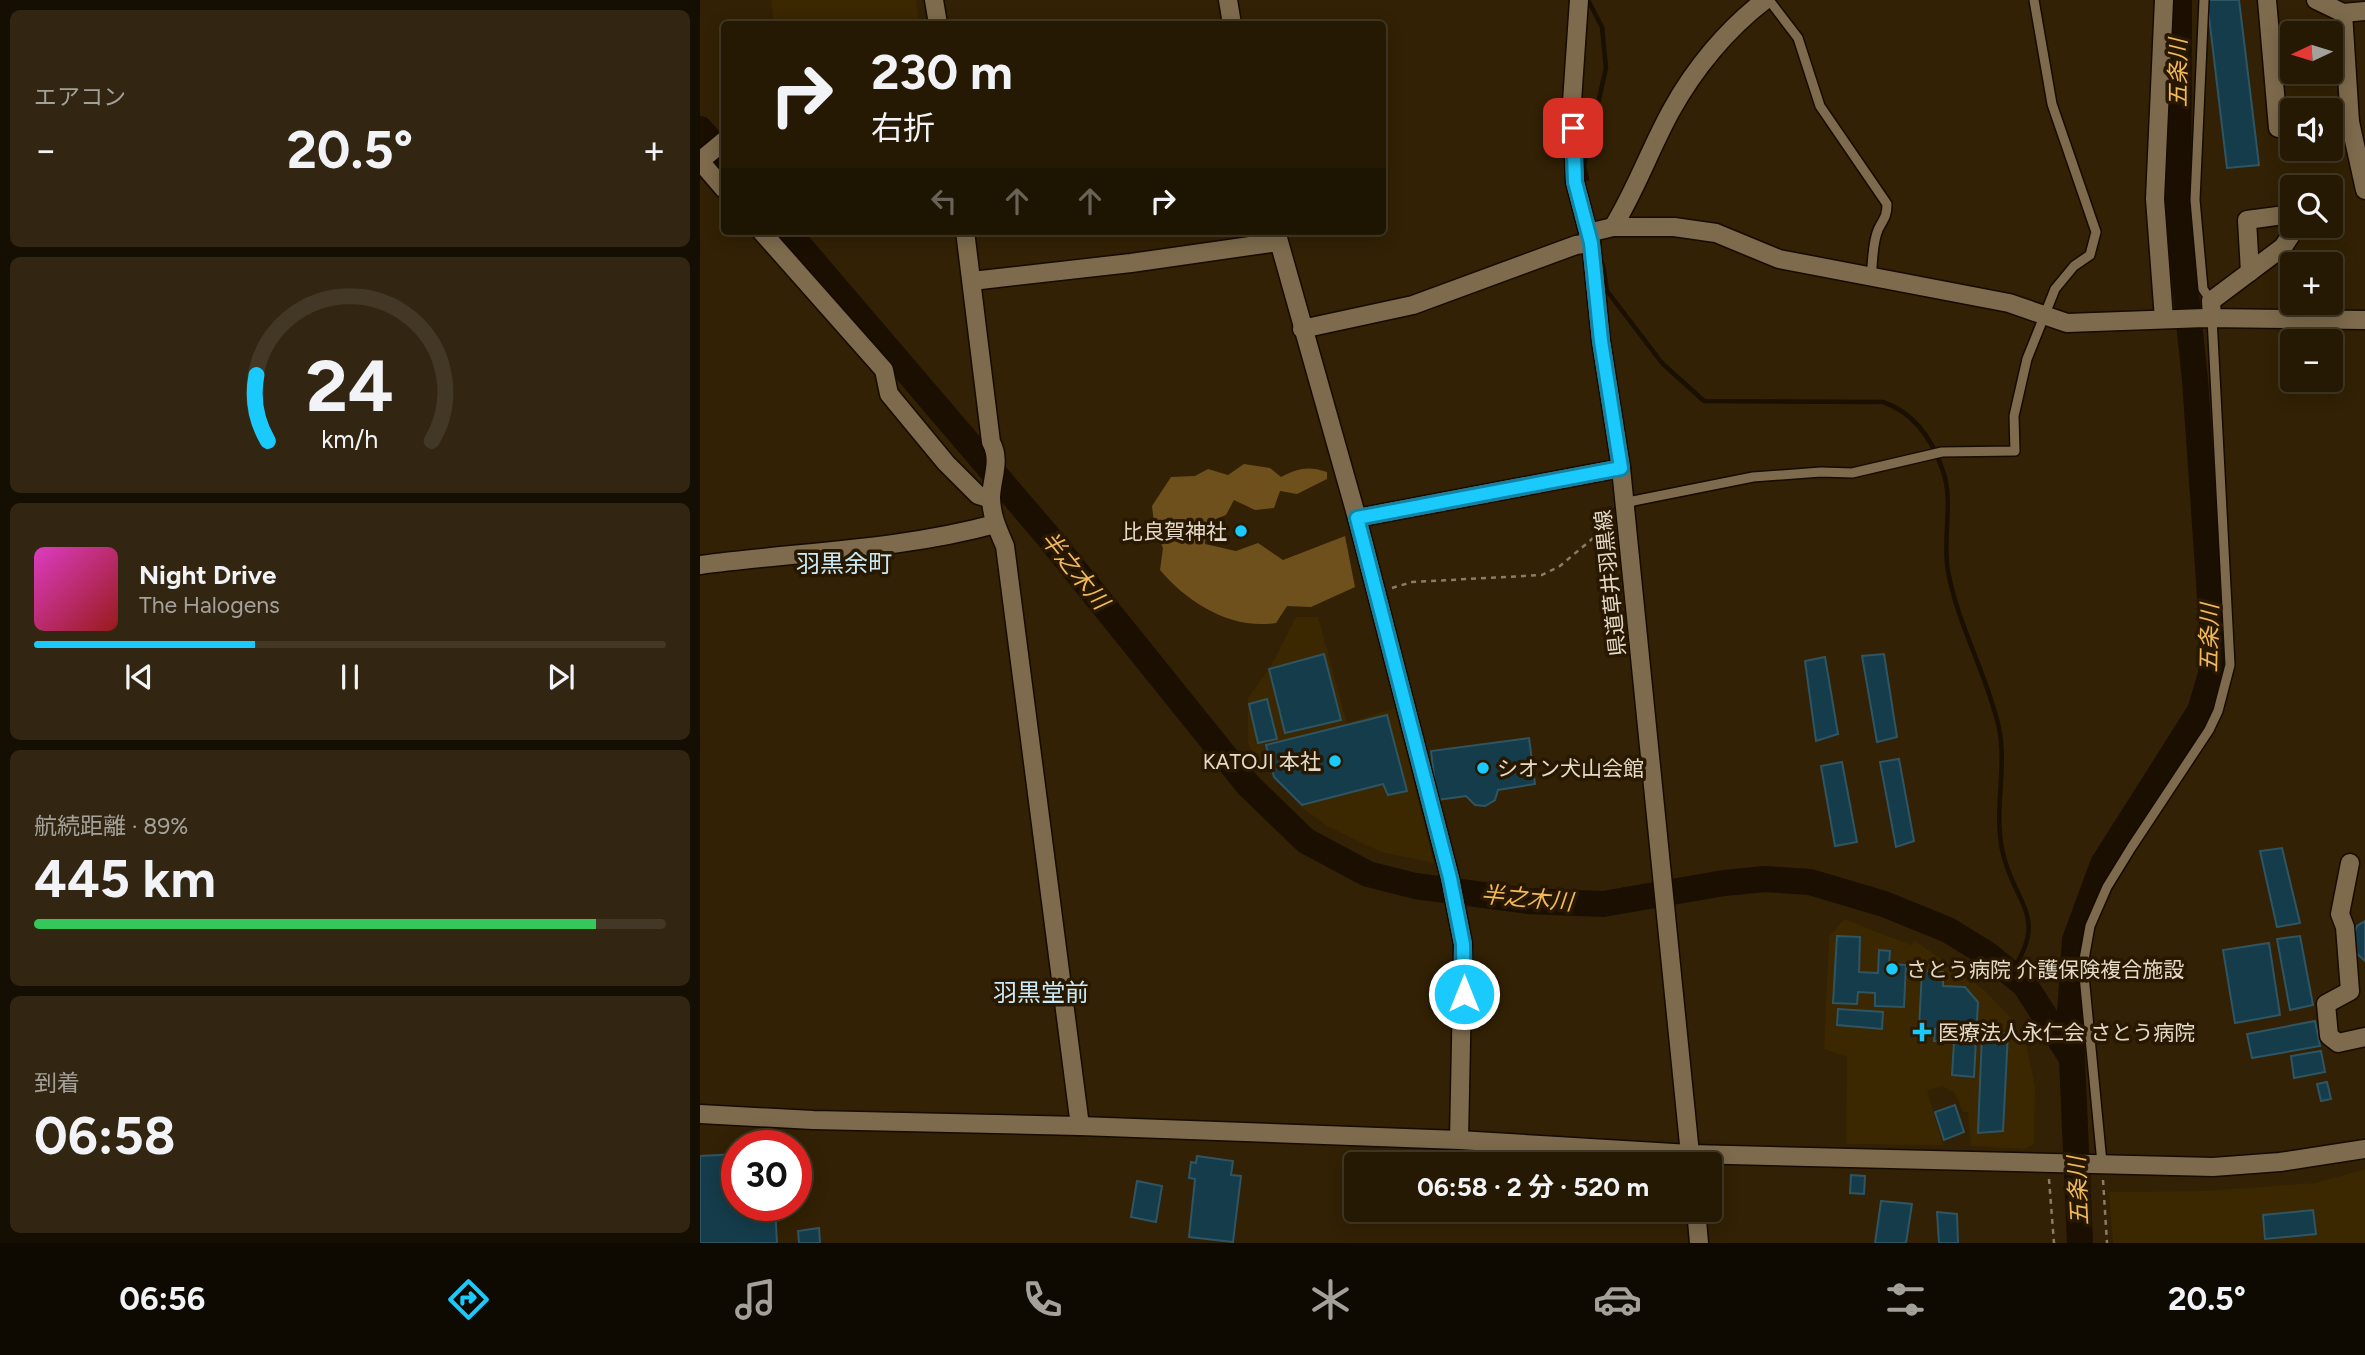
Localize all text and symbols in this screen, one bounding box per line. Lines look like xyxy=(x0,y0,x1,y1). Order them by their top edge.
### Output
north arrow xyxy=(2280,21,2343,84)
map controls xyxy=(2280,21,2343,392)
water label: 五条川 xyxy=(2164,36,2192,108)
text: 230 m xyxy=(871,42,1013,101)
icon: right xyxy=(756,49,847,140)
text: エアコン xyxy=(34,83,126,111)
pin xyxy=(1543,98,1603,158)
button: sound xyxy=(2280,98,2343,161)
text: 右折 xyxy=(871,109,935,147)
icon: arrive xyxy=(1554,109,1592,147)
text: 20.5° xyxy=(287,119,413,181)
text: − xyxy=(34,127,58,173)
text: + xyxy=(642,127,666,173)
button: search xyxy=(2280,175,2343,238)
icon: left xyxy=(925,182,963,220)
icon: ahead xyxy=(998,182,1036,220)
icon: ahead xyxy=(1071,182,1109,220)
icon: right xyxy=(1144,182,1182,220)
button: + xyxy=(2280,252,2343,315)
button: − xyxy=(2280,329,2343,392)
text: 24 xyxy=(306,342,394,429)
text: km/h xyxy=(321,424,379,454)
street label: 県道草井羽黒線 xyxy=(1590,509,1630,657)
place label: 比良賀神社 xyxy=(1122,519,1227,544)
marker: 比良賀神社 xyxy=(1233,523,1249,539)
water label: 半之木川 xyxy=(1035,525,1117,617)
district label: 羽黒余町 xyxy=(796,549,892,578)
text: Night Drive xyxy=(139,559,276,591)
text: The Halogens xyxy=(139,591,280,619)
water label: 五条川 xyxy=(2194,600,2224,673)
icon: previous xyxy=(120,658,158,696)
icon: pause xyxy=(331,658,369,696)
icon: next xyxy=(542,658,580,696)
place label: KATOJI 本社 xyxy=(1203,749,1321,774)
marker: KATOJI 本社 xyxy=(1327,753,1343,769)
place label: シオン犬山会館 xyxy=(1497,756,1644,781)
marker: シオン犬山会館 xyxy=(1475,760,1491,776)
text: 航続距離 · 89% xyxy=(34,812,188,840)
text: 445 km xyxy=(34,848,216,910)
water label: 半之木川 xyxy=(1480,880,1577,916)
position arrow xyxy=(1427,957,1501,1031)
place label: さとう病院 介護保険複合施設 xyxy=(1906,957,2184,982)
marker: さとう病院 介護保険複合施設 xyxy=(1884,961,1900,977)
district label: 羽黒堂前 xyxy=(993,978,1089,1007)
place label: 医療法人永仁会 さとう病院 xyxy=(1938,1020,2195,1045)
marker: 医療法人永仁会 さとう病院 xyxy=(1912,1022,1932,1042)
text: 到着 xyxy=(34,1069,80,1097)
text: 06:58 xyxy=(34,1105,176,1167)
speed limit sign: 30 xyxy=(721,1130,812,1221)
water label: 五条川 xyxy=(2062,1153,2094,1226)
text: 06:58 · 2 分 · 520 m xyxy=(1417,1171,1649,1203)
icon: directions xyxy=(444,1275,493,1324)
icon: music xyxy=(731,1275,780,1324)
icon: phone xyxy=(1018,1275,1067,1324)
icon: climate xyxy=(1306,1275,1355,1324)
icon: car xyxy=(1593,1275,1642,1324)
icon: filters xyxy=(1881,1275,1930,1324)
text: 06:56 xyxy=(119,1280,205,1318)
text: 20.5° xyxy=(2168,1280,2246,1318)

